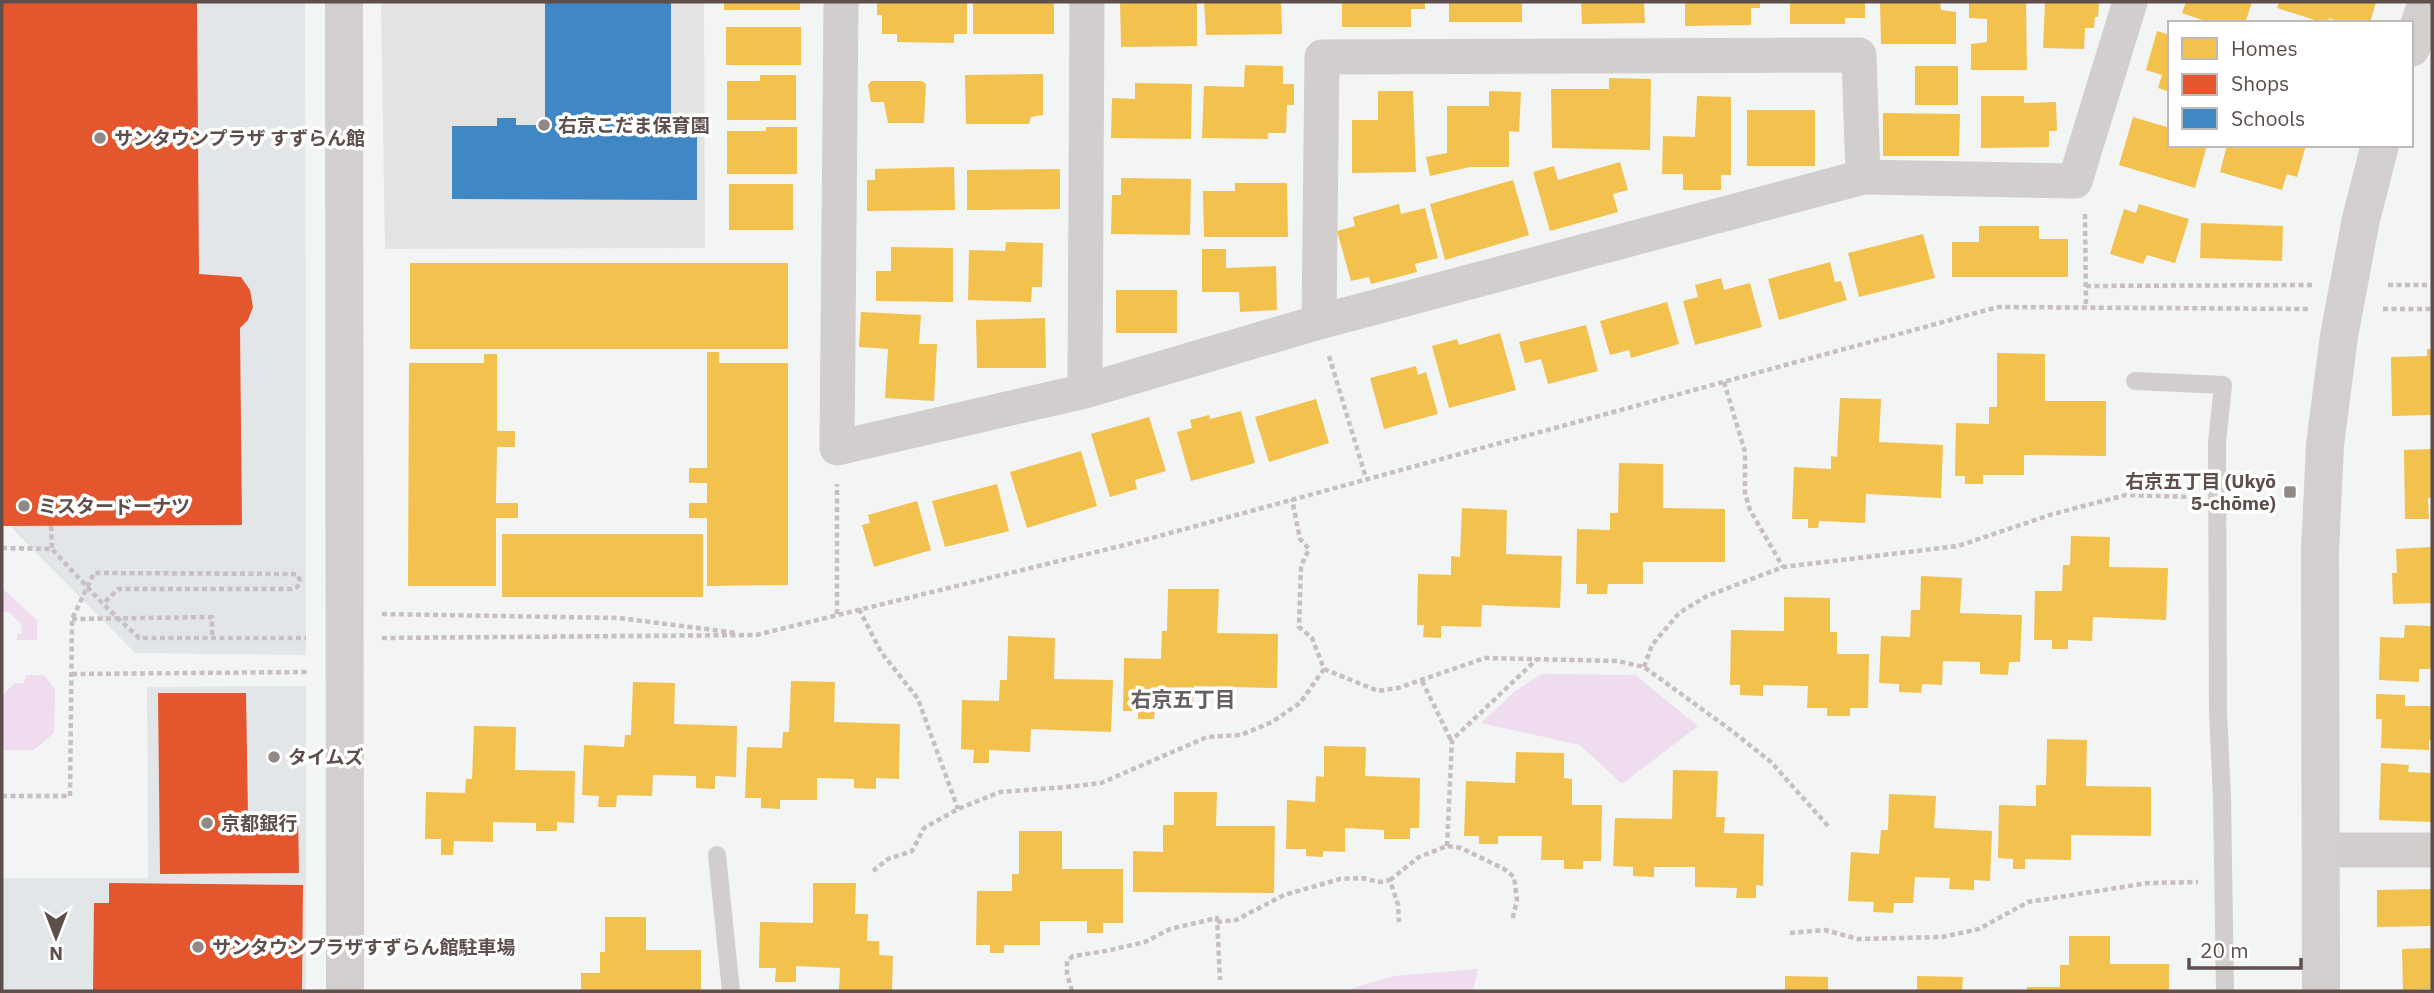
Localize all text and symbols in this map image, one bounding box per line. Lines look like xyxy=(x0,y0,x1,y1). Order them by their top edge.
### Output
legend xyxy=(2168,21,2413,147)
text: Homes xyxy=(2231,34,2298,62)
text: Shops xyxy=(2231,69,2289,97)
text: Schools xyxy=(2231,104,2305,132)
place label: 右京こだま保育園 xyxy=(558,113,710,137)
marker: 右京こだま保育園 xyxy=(536,117,552,133)
place label: サンタウンプラザ すずらん館 xyxy=(114,126,365,150)
marker: サンタウンプラザ すずらん館 xyxy=(92,130,108,146)
place label: 右京五丁目 (Ukyō 5-chōme) xyxy=(2125,469,2276,515)
marker: 右京五丁目 (Ukyō 5-chōme) xyxy=(2282,484,2298,500)
place label: ミスタードーナツ xyxy=(38,494,190,518)
marker: ミスタードーナツ xyxy=(16,498,32,514)
district label: 右京五丁目 xyxy=(1131,685,1236,713)
place label: タイムズ xyxy=(288,745,364,769)
marker: タイムズ xyxy=(266,749,282,765)
place label: 京都銀行 xyxy=(221,811,297,835)
marker: 京都銀行 xyxy=(199,815,215,831)
north arrow xyxy=(21,902,91,972)
scale bar xyxy=(2189,926,2301,970)
place label: サンタウンプラザすずらん館駐車場 xyxy=(212,935,515,959)
text: 20 m xyxy=(2200,936,2249,964)
marker: サンタウンプラザすずらん館駐車場 xyxy=(190,939,206,955)
text: N xyxy=(49,942,63,966)

